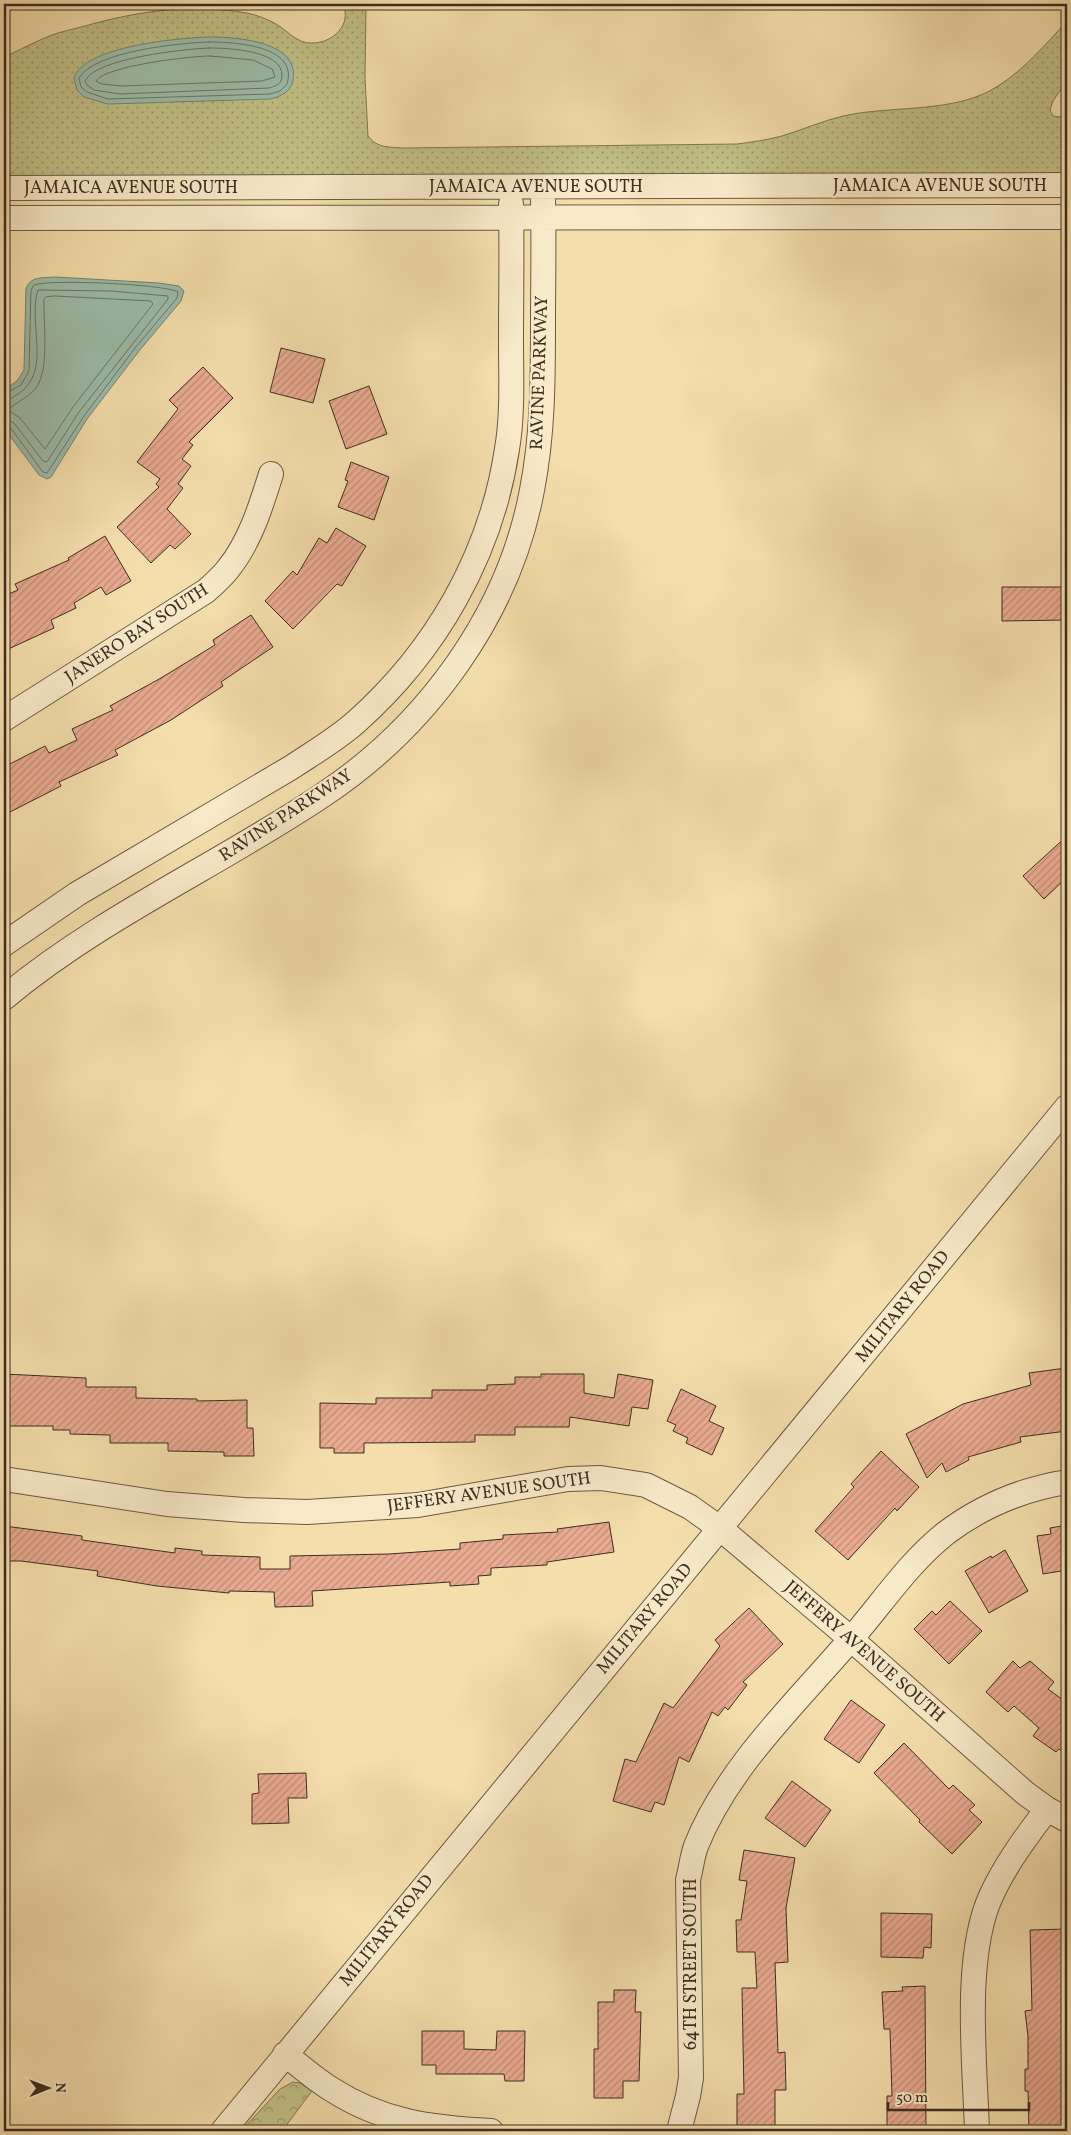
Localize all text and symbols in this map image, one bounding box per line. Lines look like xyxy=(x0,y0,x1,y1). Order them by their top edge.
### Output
street label: JAMAICA AVENUE SOUTH xyxy=(833,174,1047,199)
street label: JAMAICA AVENUE SOUTH xyxy=(429,175,643,200)
street label: JAMAICA AVENUE SOUTH xyxy=(24,176,238,201)
street label: RAVINE PARKWAY xyxy=(525,295,555,451)
street label: JANERO BAY SOUTH xyxy=(60,578,214,690)
street label: RAVINE PARKWAY xyxy=(214,763,358,869)
street label: MILITARY ROAD xyxy=(850,1246,956,1368)
street label: JEFFERY AVENUE SOUTH xyxy=(386,1466,592,1520)
street label: MILITARY ROAD xyxy=(591,1558,699,1680)
street label: JEFFERY AVENUE SOUTH xyxy=(778,1575,950,1729)
street label: MILITARY ROAD xyxy=(334,1870,440,1992)
street label: 64TH STREET SOUTH xyxy=(679,1878,704,2050)
north arrow xyxy=(22,2062,72,2112)
scale bar xyxy=(888,2080,1030,2112)
text: N xyxy=(50,2083,69,2093)
text: 50 m xyxy=(896,2088,928,2109)

